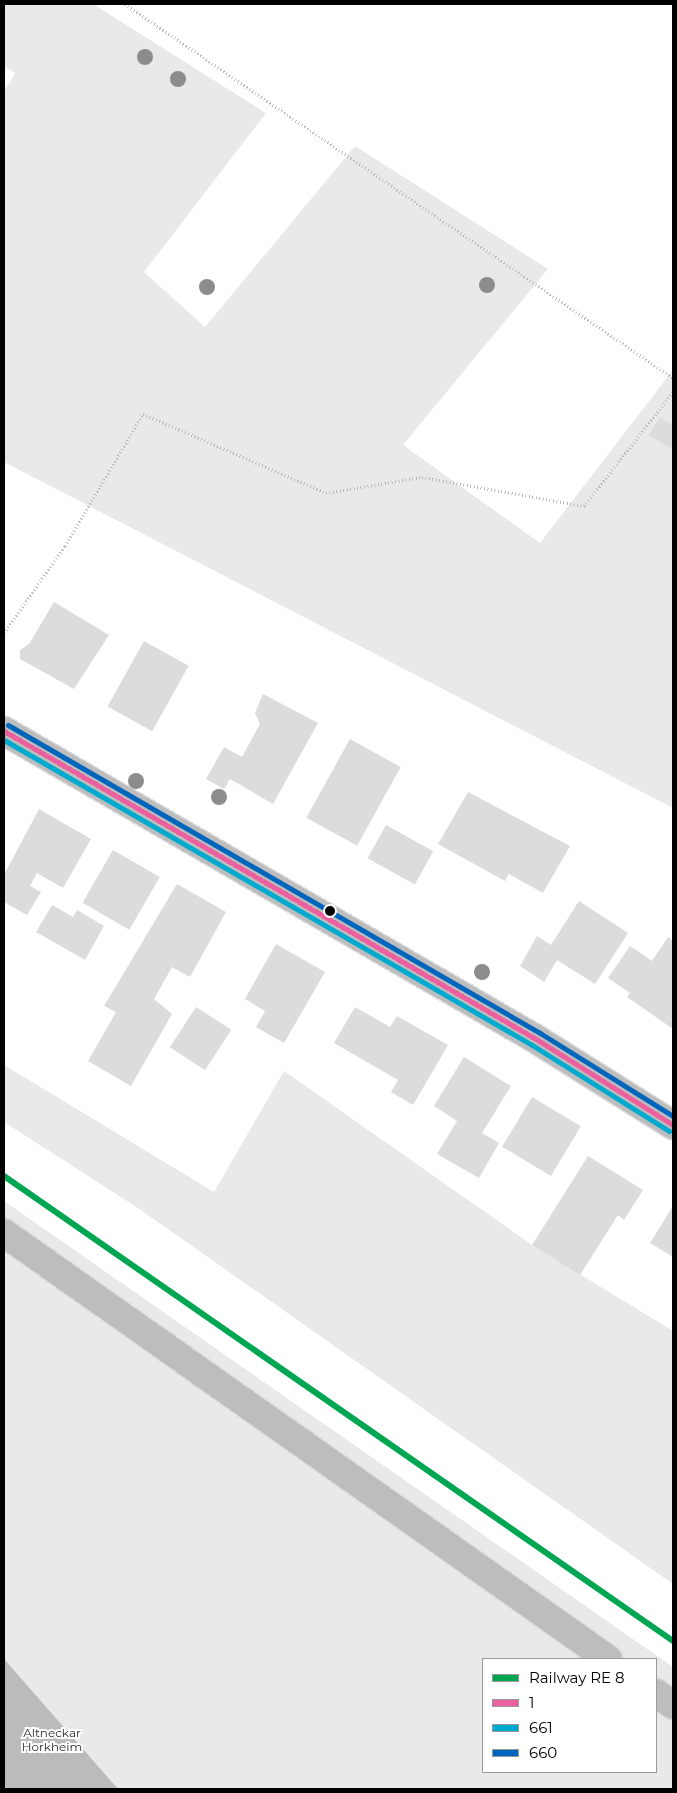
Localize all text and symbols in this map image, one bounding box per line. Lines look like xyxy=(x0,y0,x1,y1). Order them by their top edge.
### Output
unlabelled marker xyxy=(325,906,335,916)
legend xyxy=(482,1658,657,1773)
text: Railway RE 8 xyxy=(529,1668,625,1687)
text: 1 xyxy=(529,1693,534,1712)
text: 661 xyxy=(529,1718,553,1737)
park label: Altneckar Horkheim xyxy=(22,1726,82,1754)
text: 660 xyxy=(529,1743,557,1762)

